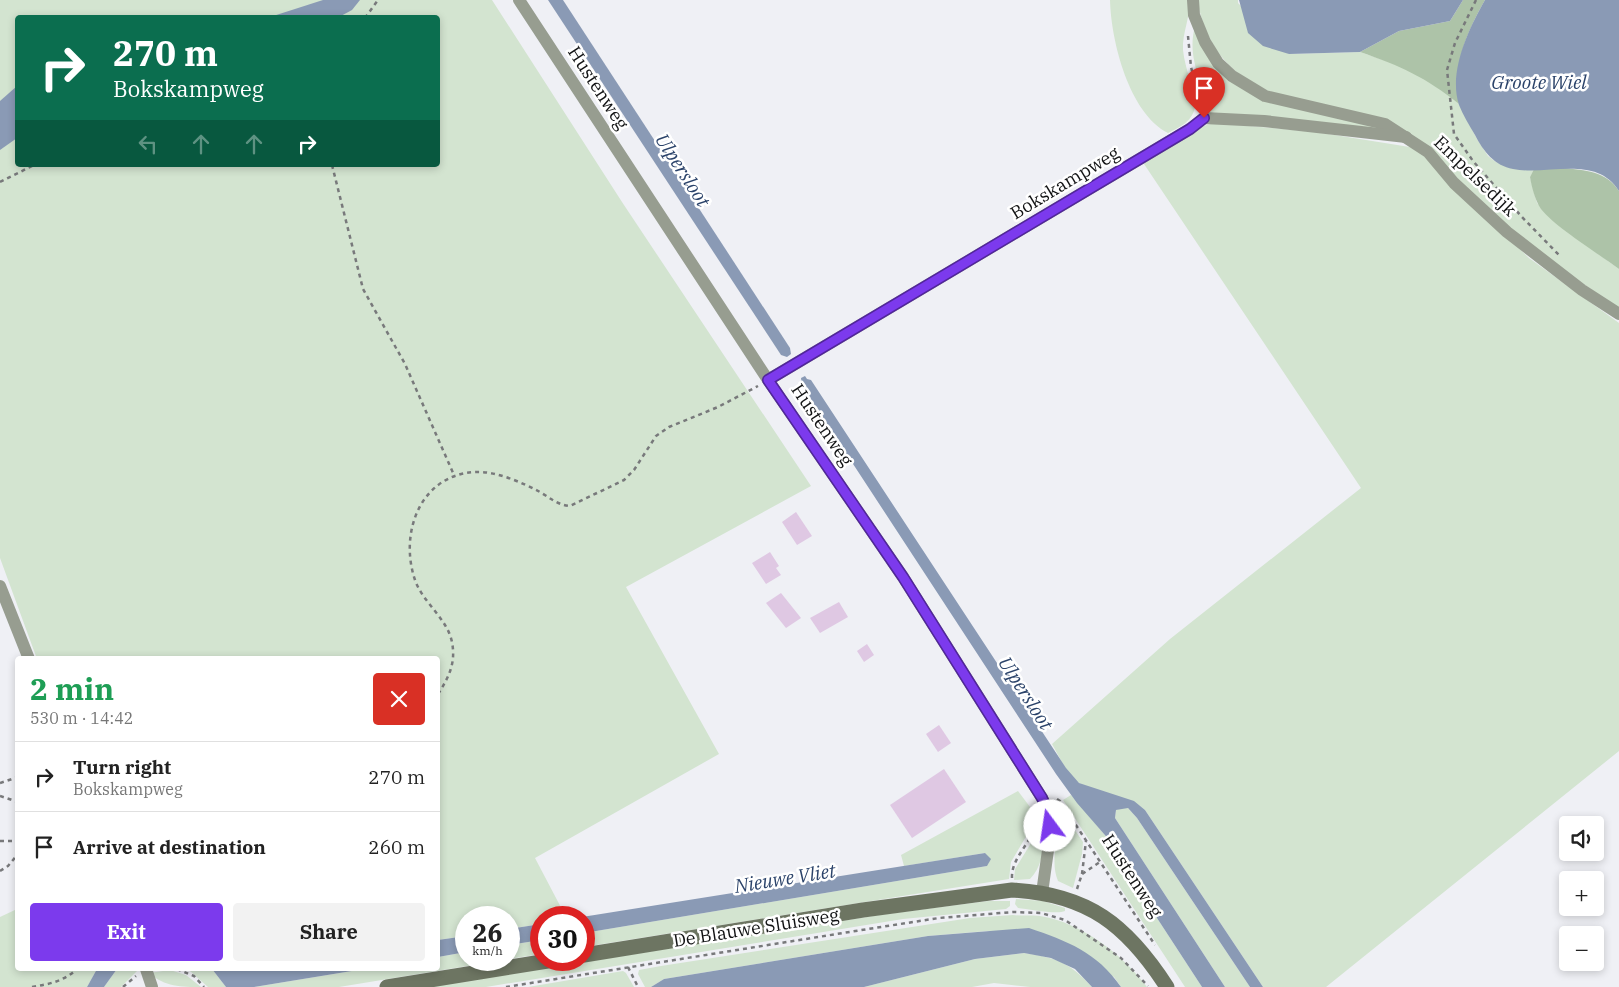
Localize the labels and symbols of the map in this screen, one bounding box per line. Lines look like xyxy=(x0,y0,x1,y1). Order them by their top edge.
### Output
street label: Hustenweg xyxy=(563,42,634,134)
pin xyxy=(1183,67,1225,118)
water label: Groote Wiel xyxy=(1491,70,1587,94)
water label: Ulpersloot xyxy=(650,129,716,212)
street label: Empelsedijk xyxy=(1429,130,1522,221)
street label: Bokskampweg xyxy=(1006,141,1124,224)
street label: Hustenweg xyxy=(786,379,859,471)
water label: Ulpersloot xyxy=(993,652,1059,735)
position arrow xyxy=(1023,799,1075,851)
street label: Hustenweg xyxy=(1097,830,1168,922)
water label: Nieuwe Vliet xyxy=(732,858,838,898)
street label: De Blauwe Sluisweg xyxy=(671,903,841,952)
speed limit sign: 30 xyxy=(530,906,595,971)

